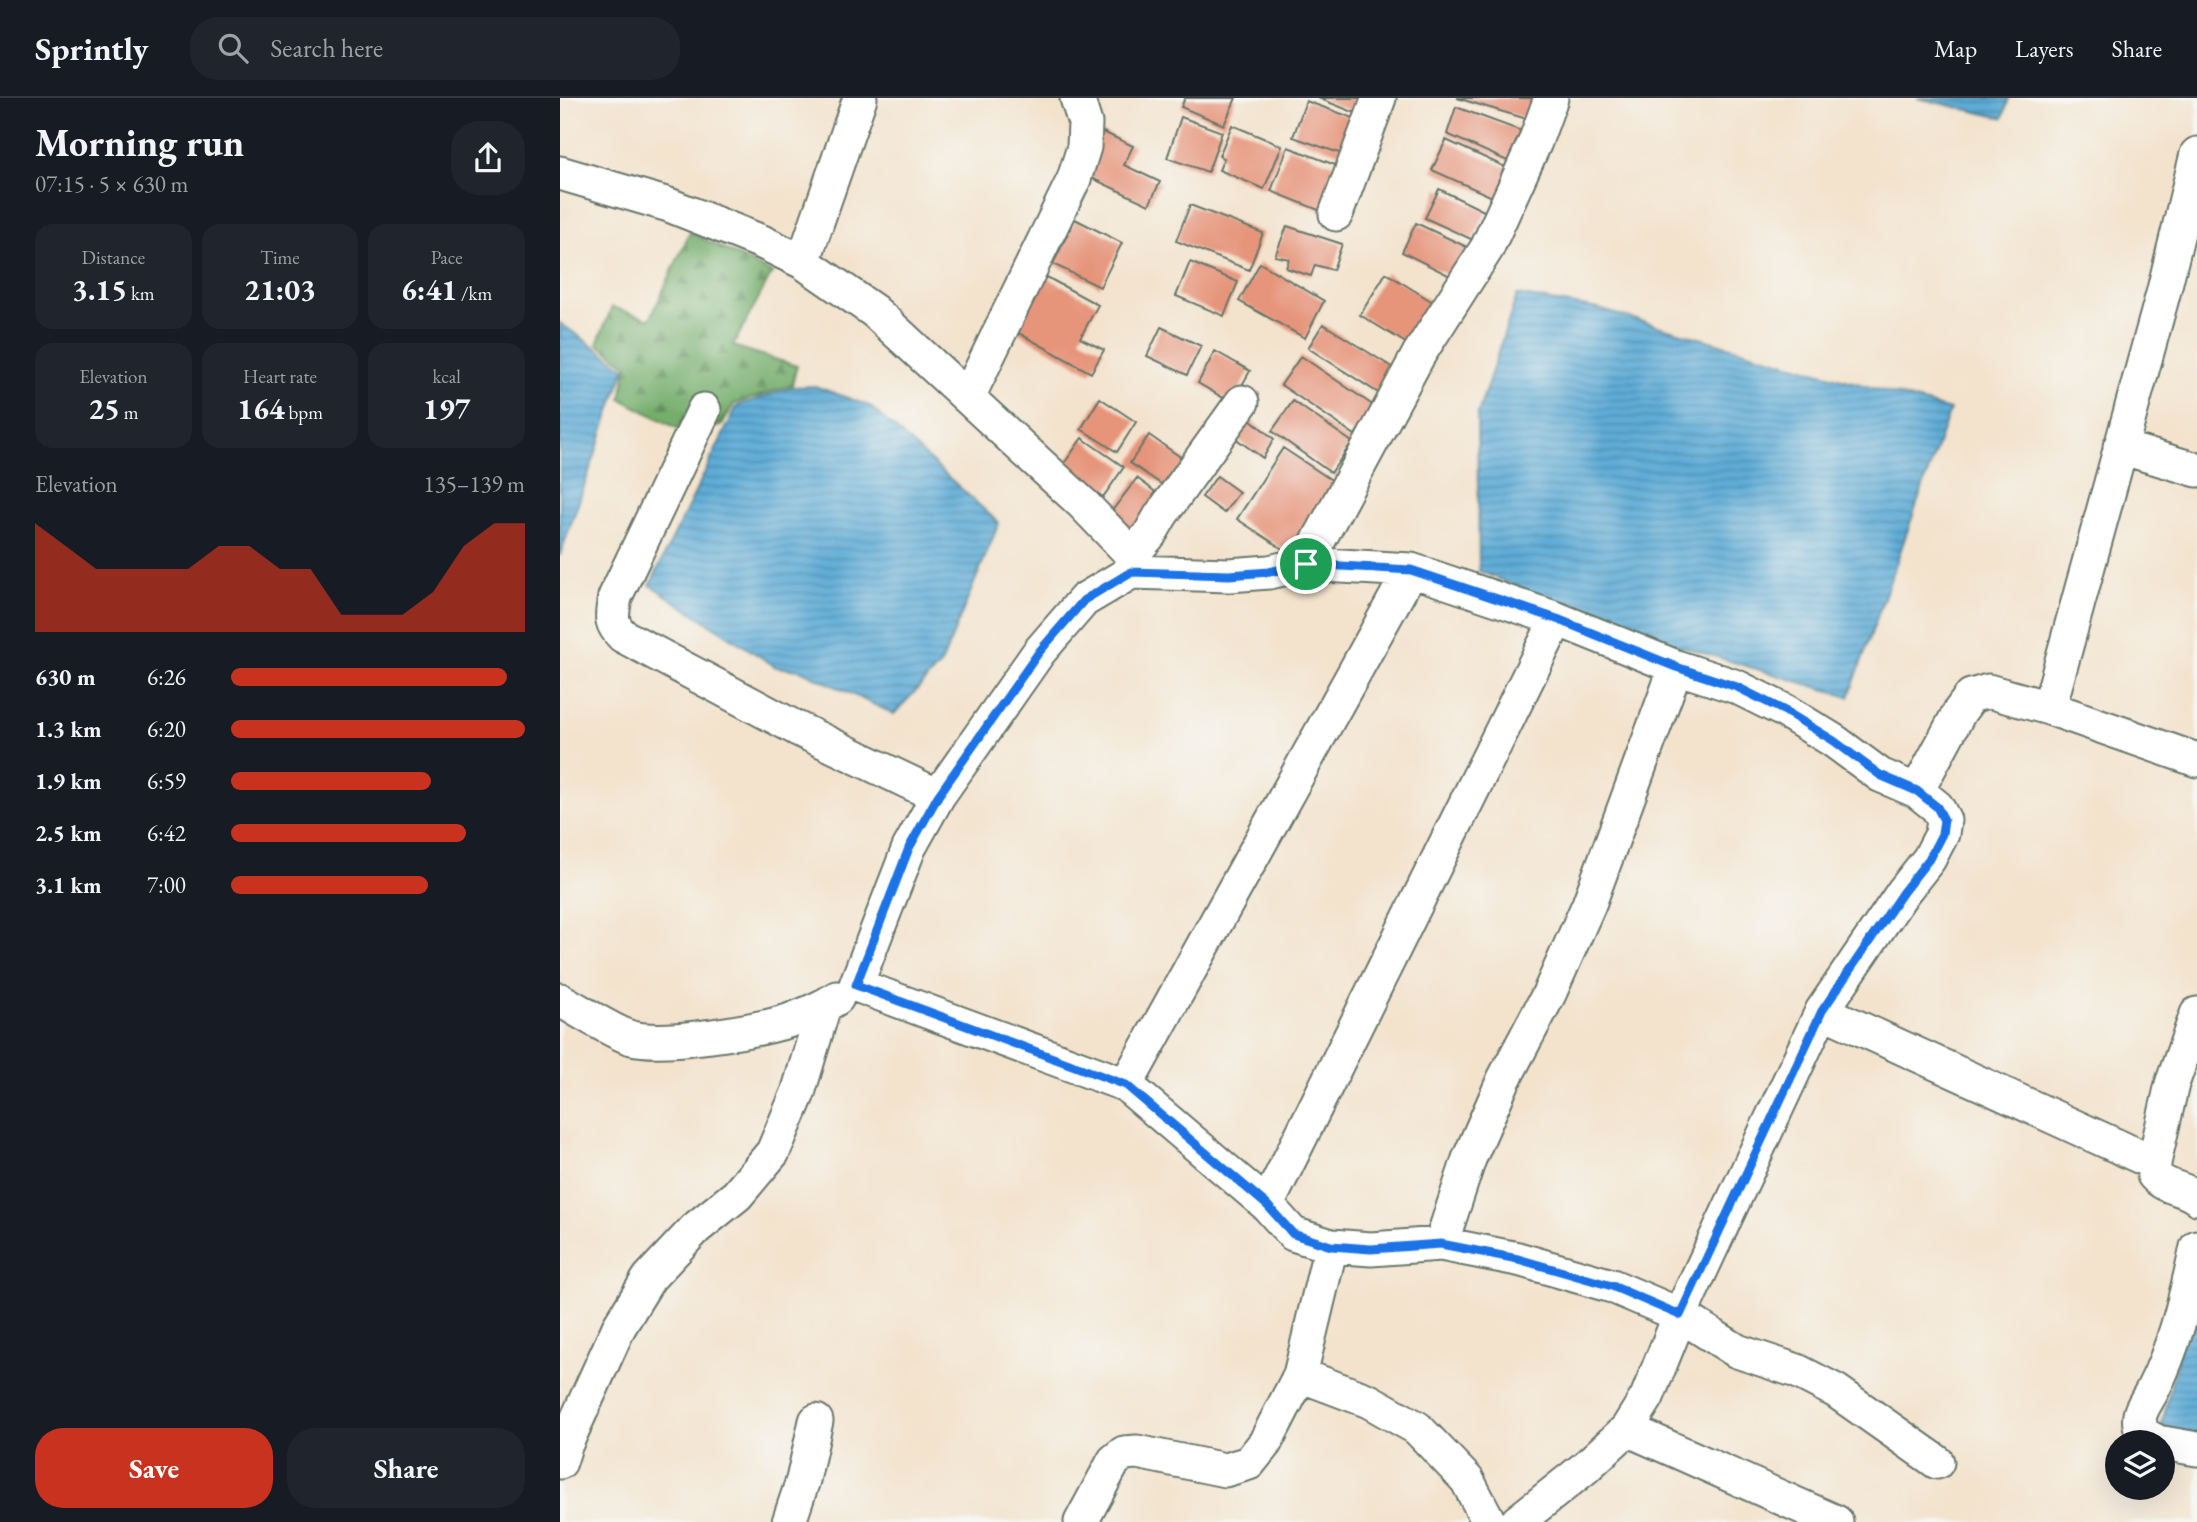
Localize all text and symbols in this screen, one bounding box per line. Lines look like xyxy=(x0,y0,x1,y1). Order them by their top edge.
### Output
search box xyxy=(190,17,680,80)
text: Sprintly xyxy=(35,27,148,70)
icon: search xyxy=(214,29,252,67)
text: Search here xyxy=(270,31,383,65)
text: Map xyxy=(1934,33,1977,64)
text: Layers xyxy=(2015,33,2074,64)
text: Share xyxy=(2112,33,2162,64)
text: Morning run xyxy=(35,118,244,167)
button: share xyxy=(451,121,525,195)
text: 07:15 · 5 × 630 m xyxy=(35,169,188,199)
text: Distance xyxy=(82,245,145,270)
text: Time xyxy=(260,245,300,270)
text: Pace xyxy=(431,245,463,270)
text: 3.15 xyxy=(72,270,127,309)
text: 21:03 xyxy=(244,270,316,309)
text: 6:41 xyxy=(401,270,457,309)
text: km xyxy=(127,281,155,306)
text: /km xyxy=(457,281,492,306)
text: Elevation xyxy=(79,364,148,389)
text: Heart rate xyxy=(243,364,317,389)
text: kcal xyxy=(432,364,461,389)
text: 25 xyxy=(88,389,120,428)
text: 164 xyxy=(237,389,285,428)
text: 197 xyxy=(423,389,470,428)
text: m xyxy=(120,400,139,425)
text: bpm xyxy=(285,400,323,425)
text: Elevation xyxy=(35,469,118,499)
text: 135–139 m xyxy=(424,469,525,499)
pin xyxy=(1276,534,1336,594)
icon: arrive xyxy=(1287,545,1325,583)
text: 630 m xyxy=(35,662,96,692)
text: 6:26 xyxy=(147,662,186,692)
text: 1.3 km xyxy=(35,714,102,744)
text: 6:20 xyxy=(147,714,186,744)
text: 1.9 km xyxy=(35,766,102,796)
text: 6:59 xyxy=(147,766,186,796)
text: 2.5 km xyxy=(35,818,102,848)
text: 6:42 xyxy=(147,818,186,848)
text: 3.1 km xyxy=(35,870,102,900)
text: 7:00 xyxy=(147,870,186,900)
button: Save xyxy=(35,1428,273,1508)
button: Share xyxy=(287,1428,525,1508)
map controls xyxy=(2105,1430,2175,1500)
button: layers xyxy=(2105,1430,2175,1500)

